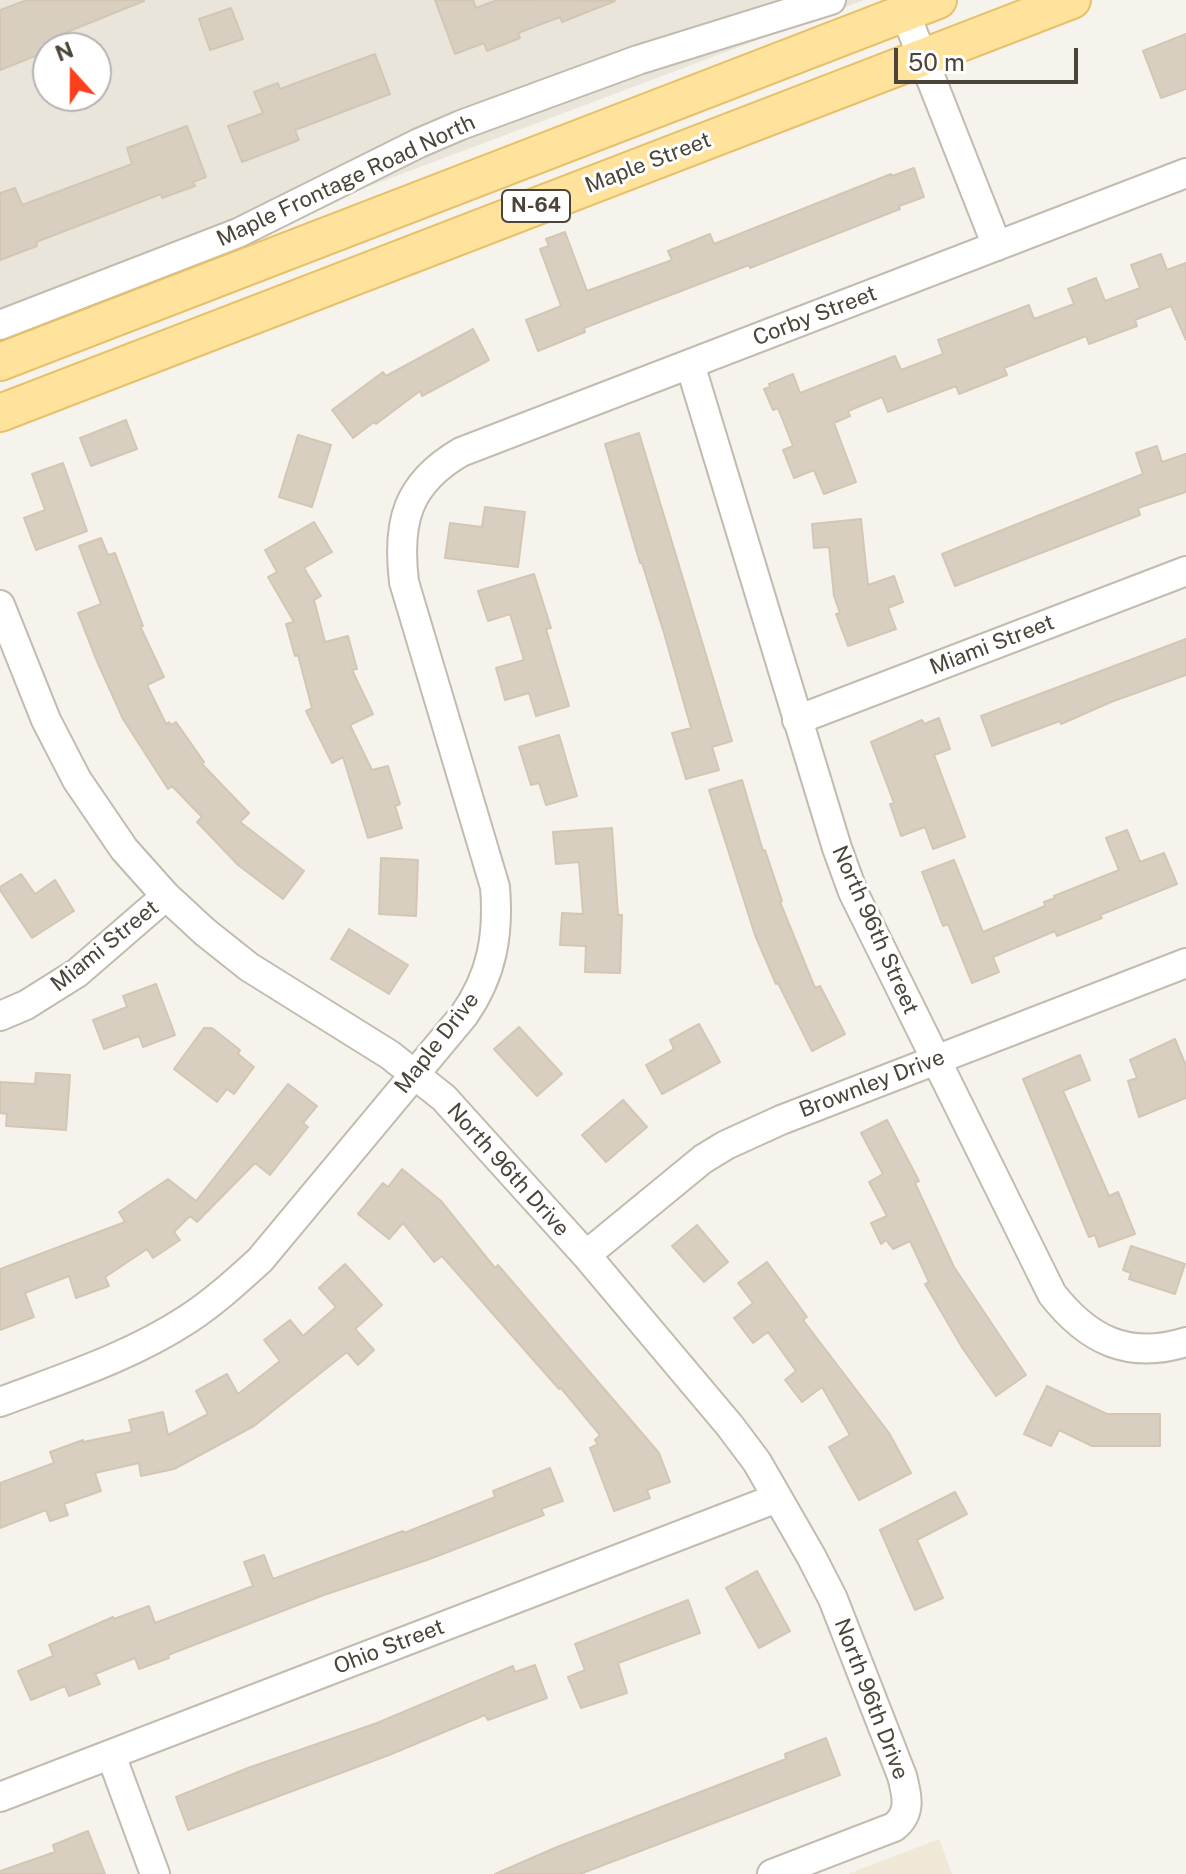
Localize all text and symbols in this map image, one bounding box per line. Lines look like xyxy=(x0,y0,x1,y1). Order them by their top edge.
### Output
north arrow xyxy=(32,32,112,112)
scale bar xyxy=(898,32,1082,82)
text: N xyxy=(51,36,77,67)
text: 50 m xyxy=(908,48,965,76)
street label: Maple Frontage Road North xyxy=(212,109,480,253)
street label: Maple Street xyxy=(581,127,715,199)
road number: N-64 xyxy=(502,190,570,222)
street label: Corby Street xyxy=(749,280,881,352)
street label: Miami Street xyxy=(926,609,1058,681)
street label: North 96th Street xyxy=(826,842,924,1018)
street label: Miami Street xyxy=(46,894,164,998)
street label: Maple Drive xyxy=(389,987,485,1099)
street label: Brownley Drive xyxy=(796,1044,948,1124)
street label: North 96th Drive xyxy=(441,1098,575,1242)
street label: Ohio Street xyxy=(330,1614,448,1680)
street label: North 96th Drive xyxy=(828,1615,914,1783)

